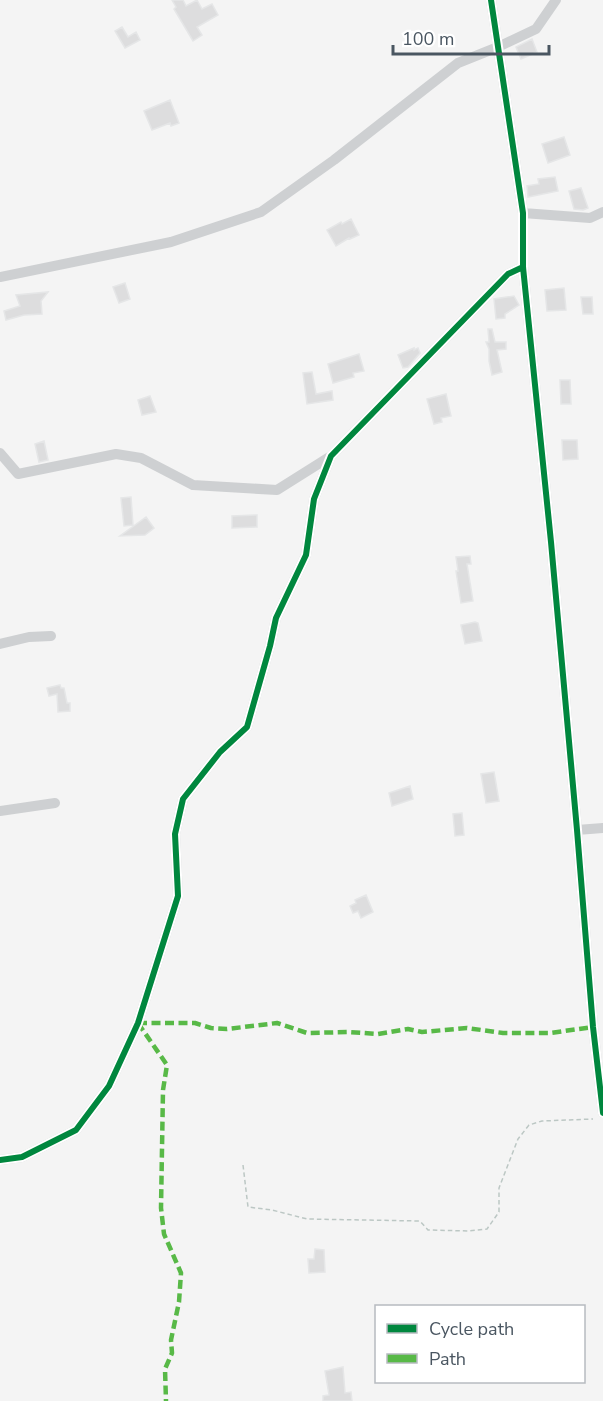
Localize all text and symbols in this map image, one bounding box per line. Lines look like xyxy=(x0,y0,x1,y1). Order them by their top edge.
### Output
scale bar xyxy=(393,18,549,56)
text: 100 m xyxy=(402,27,454,51)
legend xyxy=(375,1305,585,1383)
text: Cycle path xyxy=(429,1317,514,1341)
text: Path xyxy=(429,1347,466,1371)

